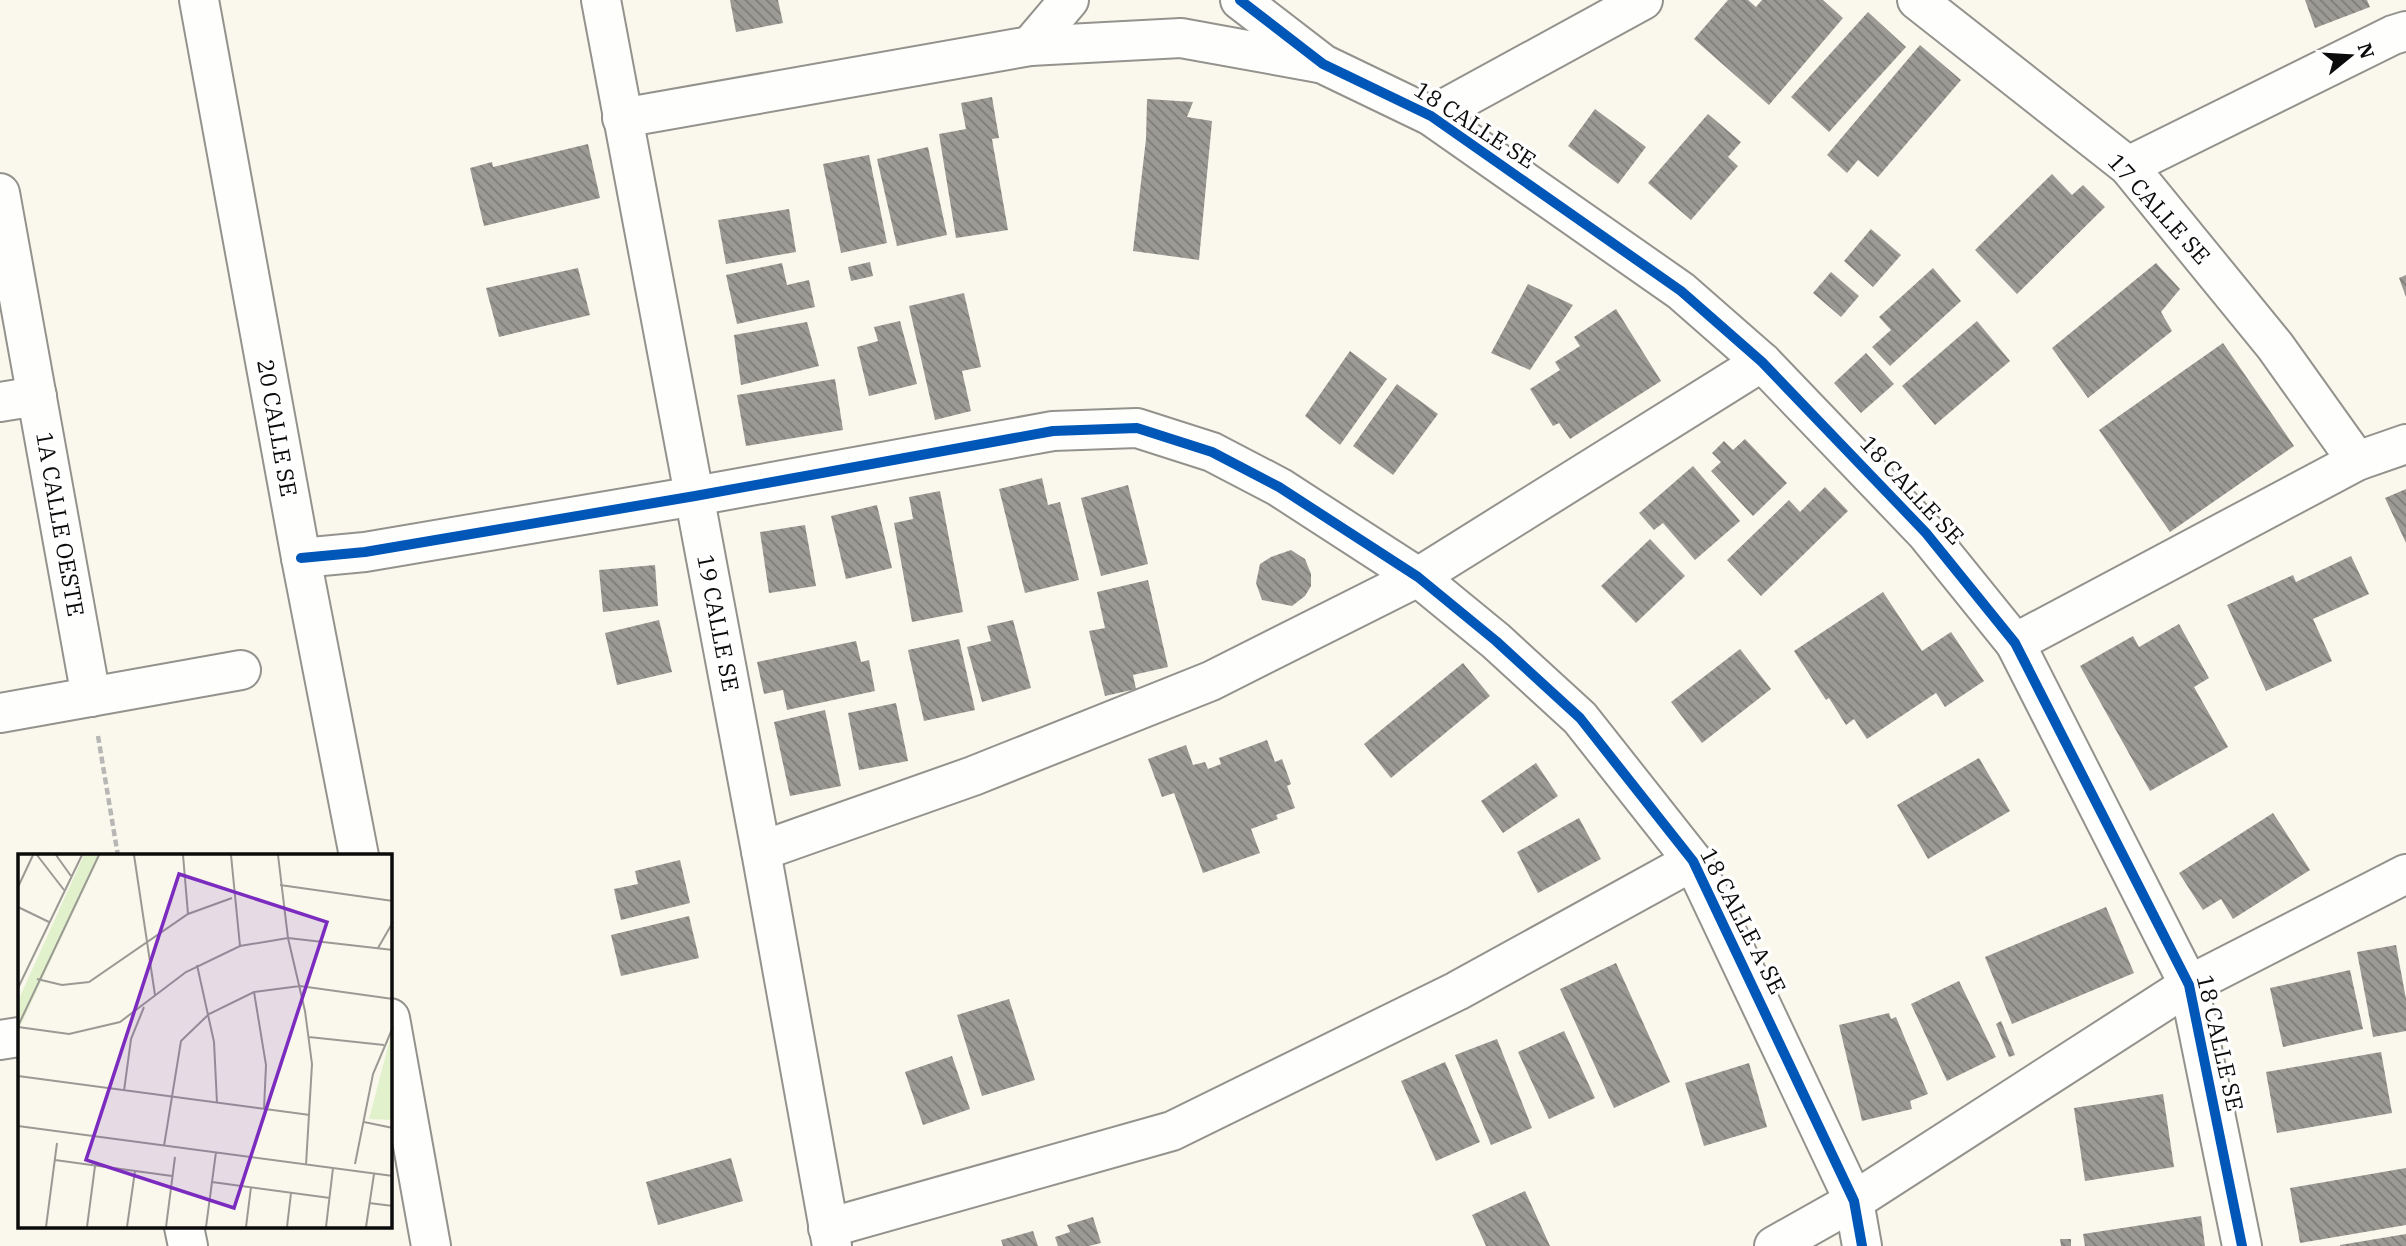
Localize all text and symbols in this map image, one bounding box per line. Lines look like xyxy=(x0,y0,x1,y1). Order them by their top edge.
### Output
north arrow xyxy=(2315,21,2385,91)
text: N xyxy=(2352,40,2380,62)
street label: 18 CALLE SE xyxy=(1409,74,1542,175)
street label: 17 CALLE SE xyxy=(2102,147,2217,270)
street label: 20 CALLE SE xyxy=(251,357,305,499)
street label: 18 CALLE SE xyxy=(1854,428,1971,550)
street label: 1A CALLE OESTE xyxy=(30,429,92,618)
street label: 19 CALLE SE xyxy=(691,552,747,694)
street label: 18 CALLE A SE xyxy=(1694,842,1794,999)
inset map xyxy=(18,854,392,1228)
street label: 18 CALLE SE xyxy=(2191,972,2251,1114)

